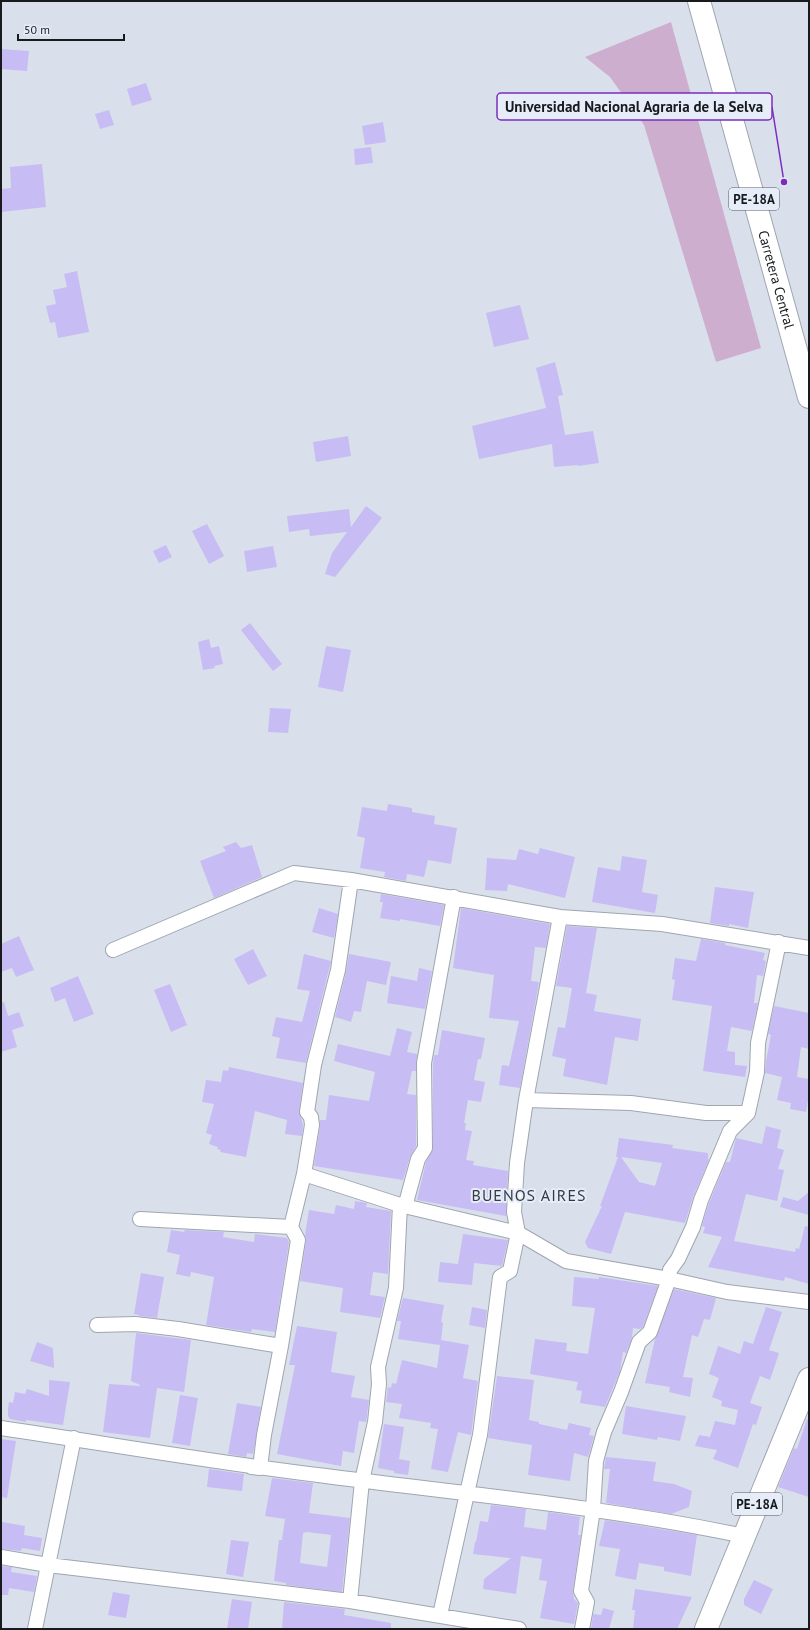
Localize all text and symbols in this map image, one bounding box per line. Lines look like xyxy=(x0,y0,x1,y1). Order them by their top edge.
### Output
scale bar xyxy=(18,16,124,42)
text: 50 m xyxy=(24,22,50,37)
callout: Universidad Nacional Agraria de la Selva xyxy=(497,93,772,120)
text: Universidad Nacional Agraria de la Selva xyxy=(505,97,763,116)
road number: PE-18A xyxy=(729,188,779,210)
street label: Carretera Central xyxy=(754,228,799,331)
district label: BUENOS AIRES xyxy=(472,1185,586,1205)
road number: PE-18A xyxy=(732,1493,782,1515)

